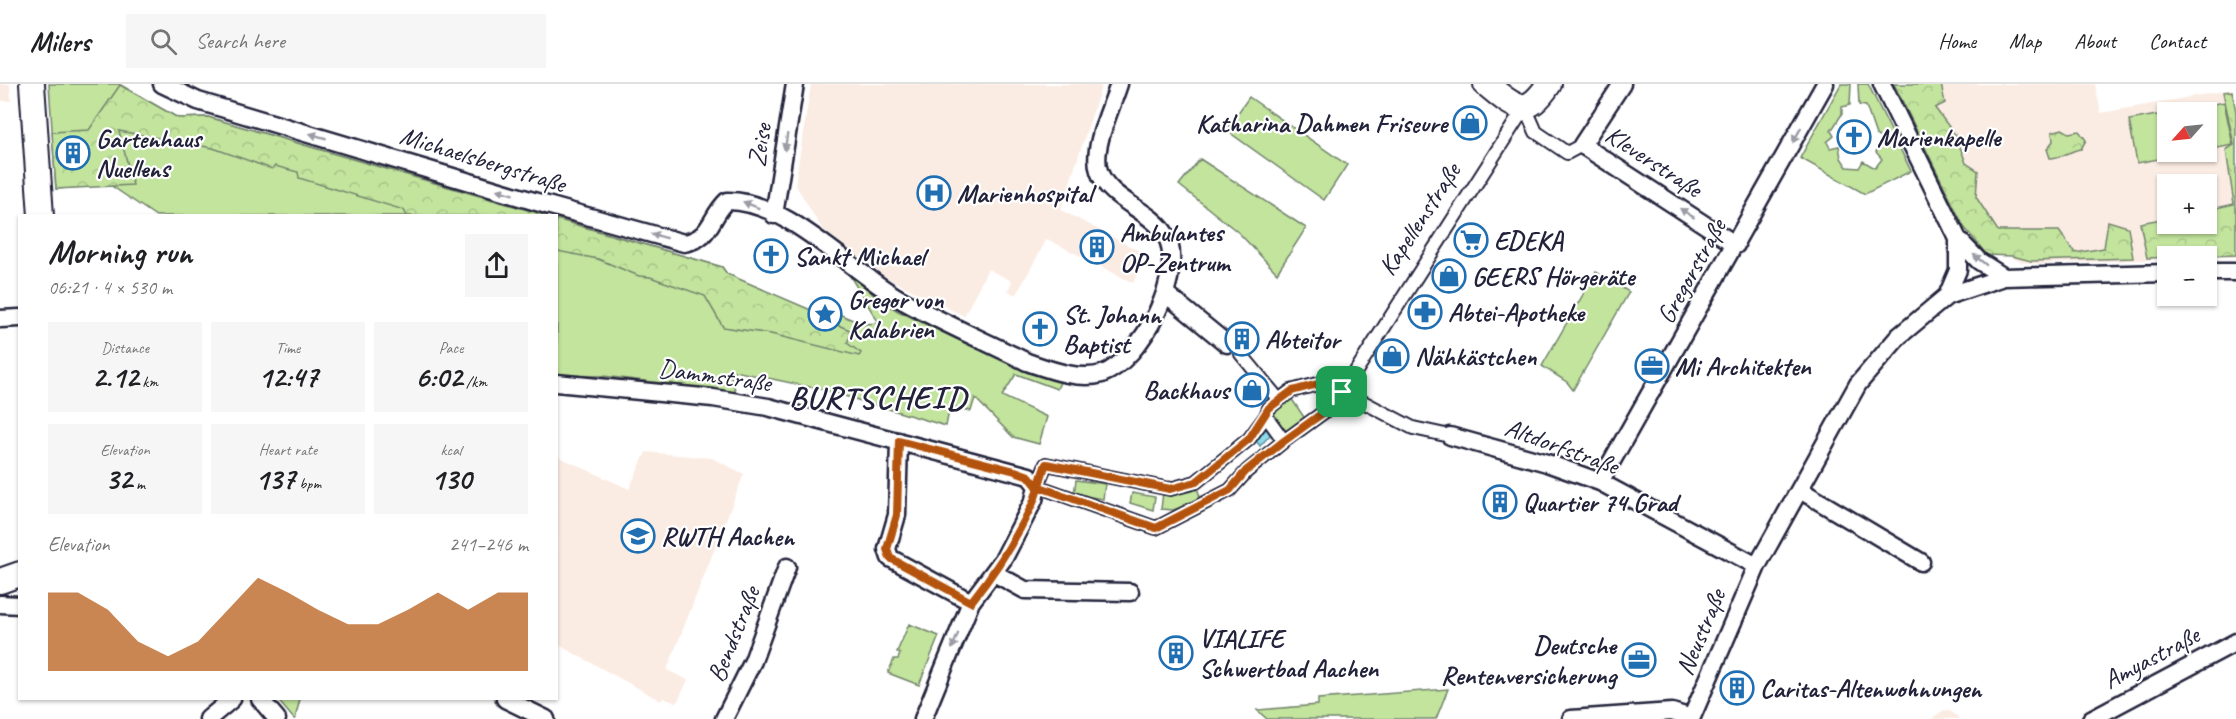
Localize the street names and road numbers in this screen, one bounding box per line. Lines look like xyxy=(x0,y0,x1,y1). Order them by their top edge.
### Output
street label: Kleverstraße xyxy=(1599,118,1710,206)
street label: Michaelsbergstraße xyxy=(396,119,572,201)
street label: Zeise xyxy=(740,120,779,169)
street label: Kapellenstraße xyxy=(1371,155,1469,282)
street label: Gregorstraße xyxy=(1649,211,1735,329)
street label: Dammstraße xyxy=(657,351,776,400)
street label: Altdorfstraße xyxy=(1501,411,1626,483)
street label: Bendstraße xyxy=(699,579,768,687)
street label: Neustraße xyxy=(1668,582,1734,680)
street label: Amyastraße xyxy=(2098,617,2207,696)

